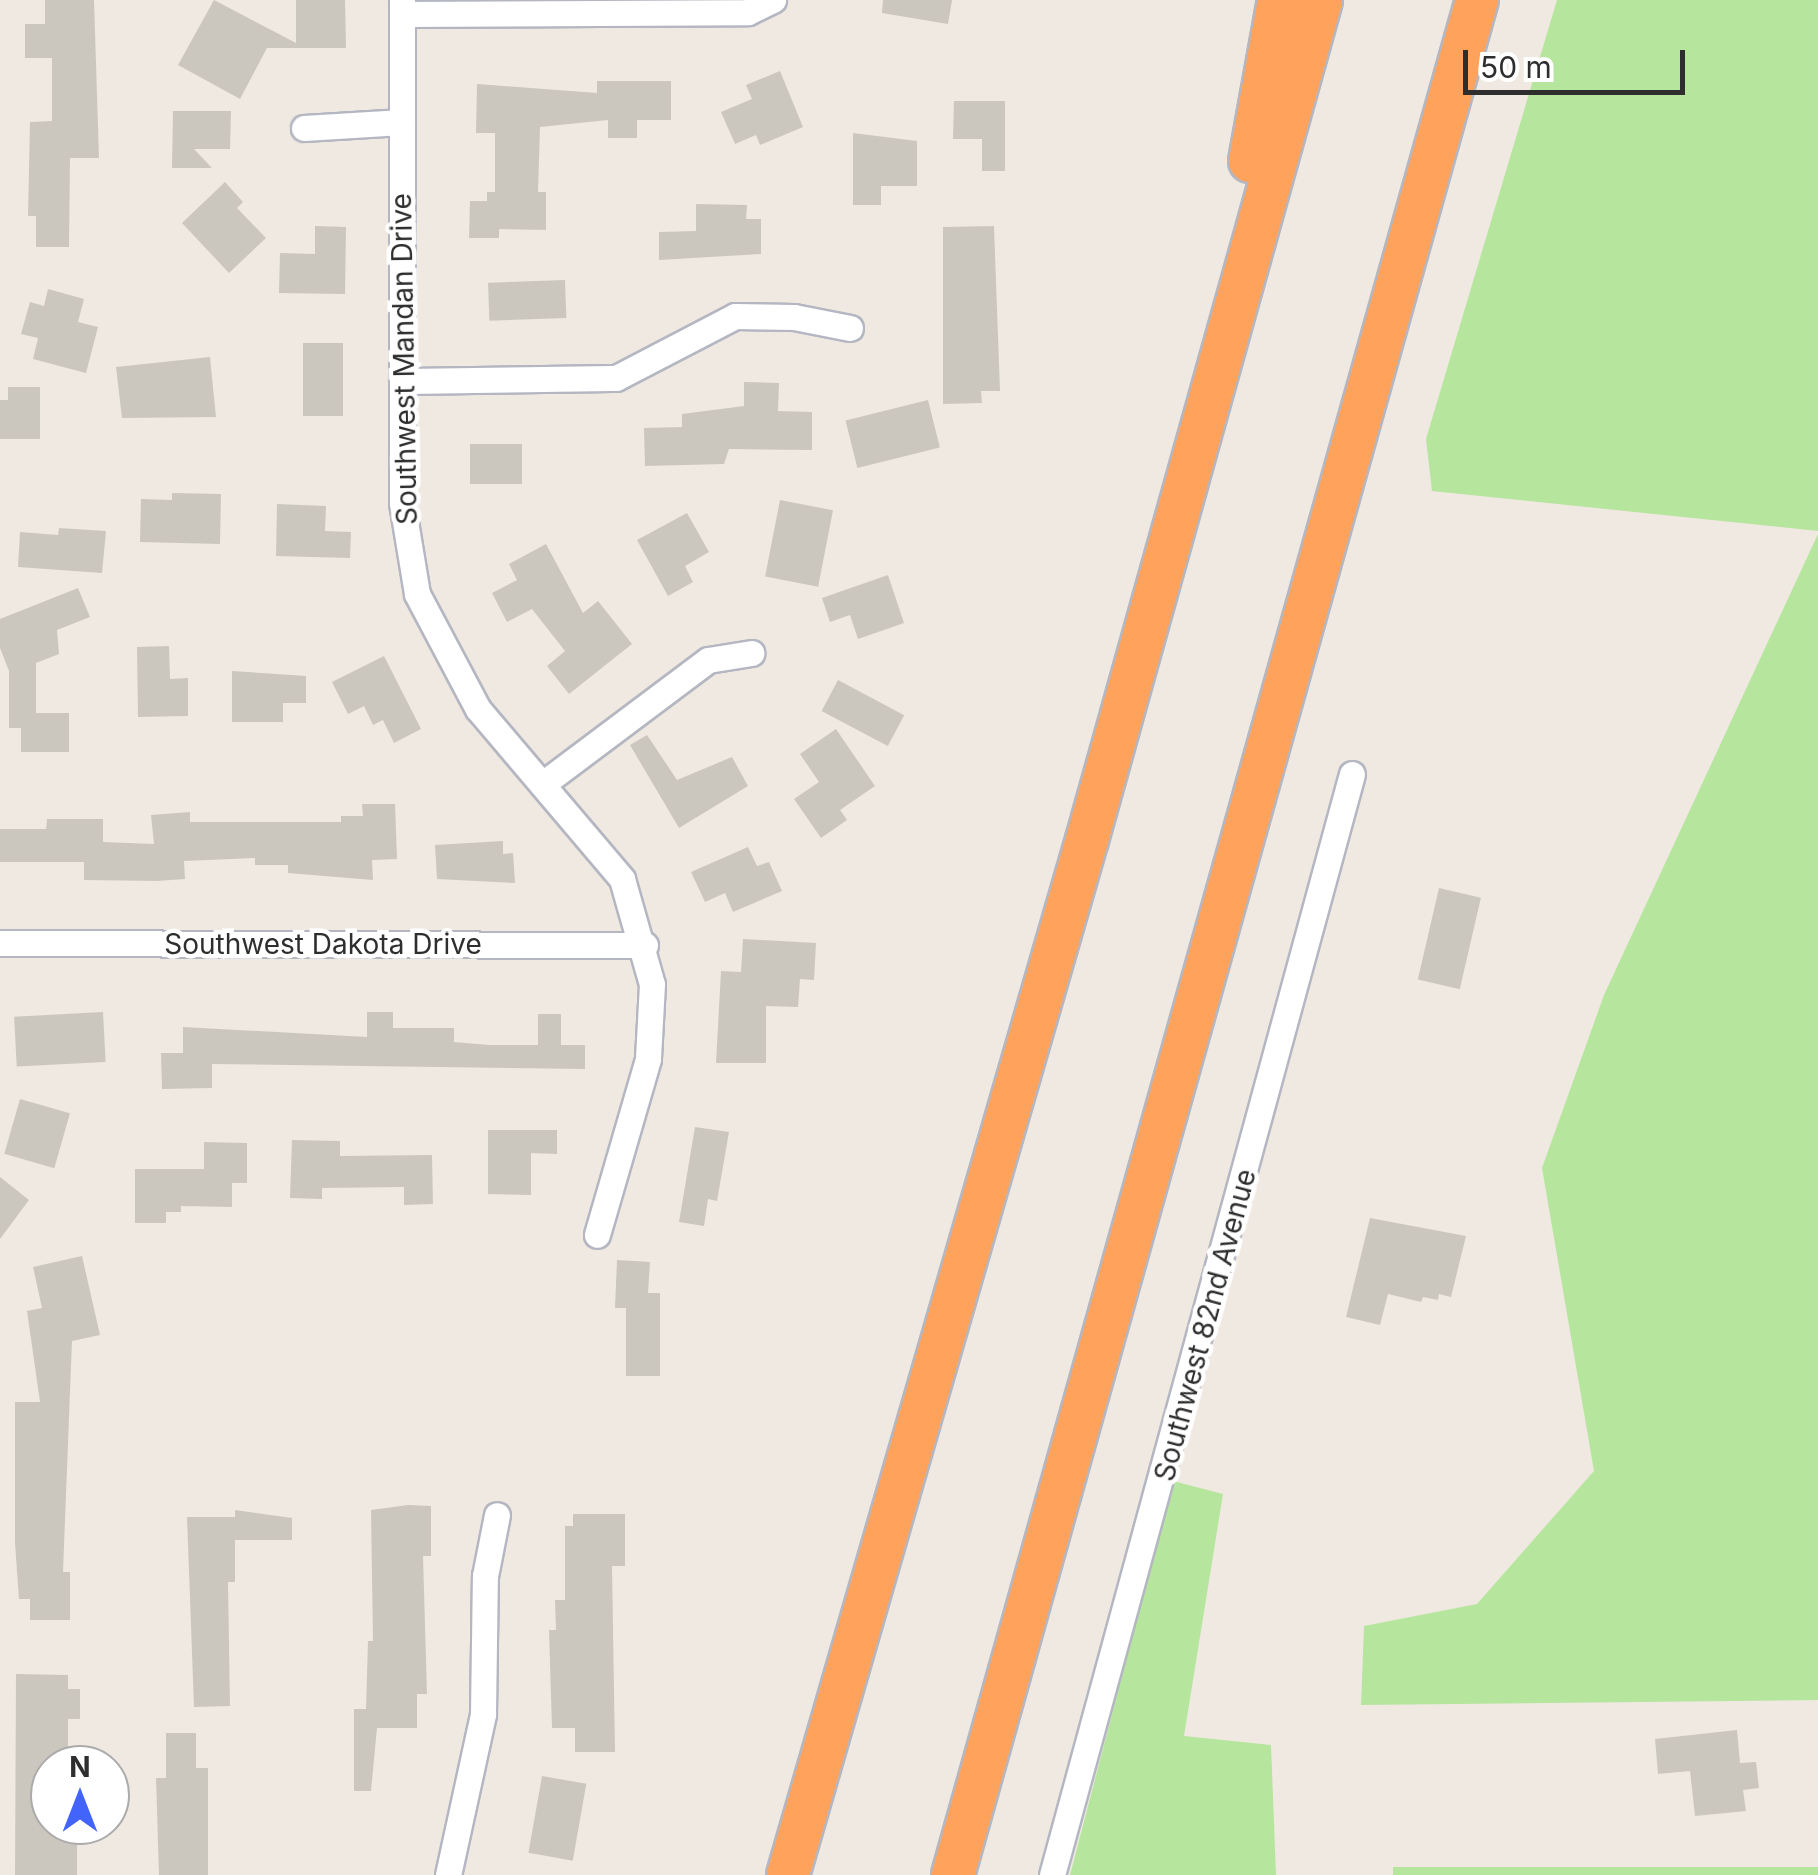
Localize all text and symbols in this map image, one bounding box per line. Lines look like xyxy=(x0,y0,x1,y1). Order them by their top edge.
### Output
scale bar xyxy=(1468,30,1690,92)
text: 50 m xyxy=(1480,49,1552,85)
street label: Southwest Mandan Drive xyxy=(384,193,424,525)
street label: Southwest Dakota Drive xyxy=(164,927,482,961)
street label: Southwest 82nd Avenue xyxy=(1147,1165,1263,1485)
north arrow xyxy=(30,1745,130,1845)
text: N xyxy=(69,1750,91,1784)

